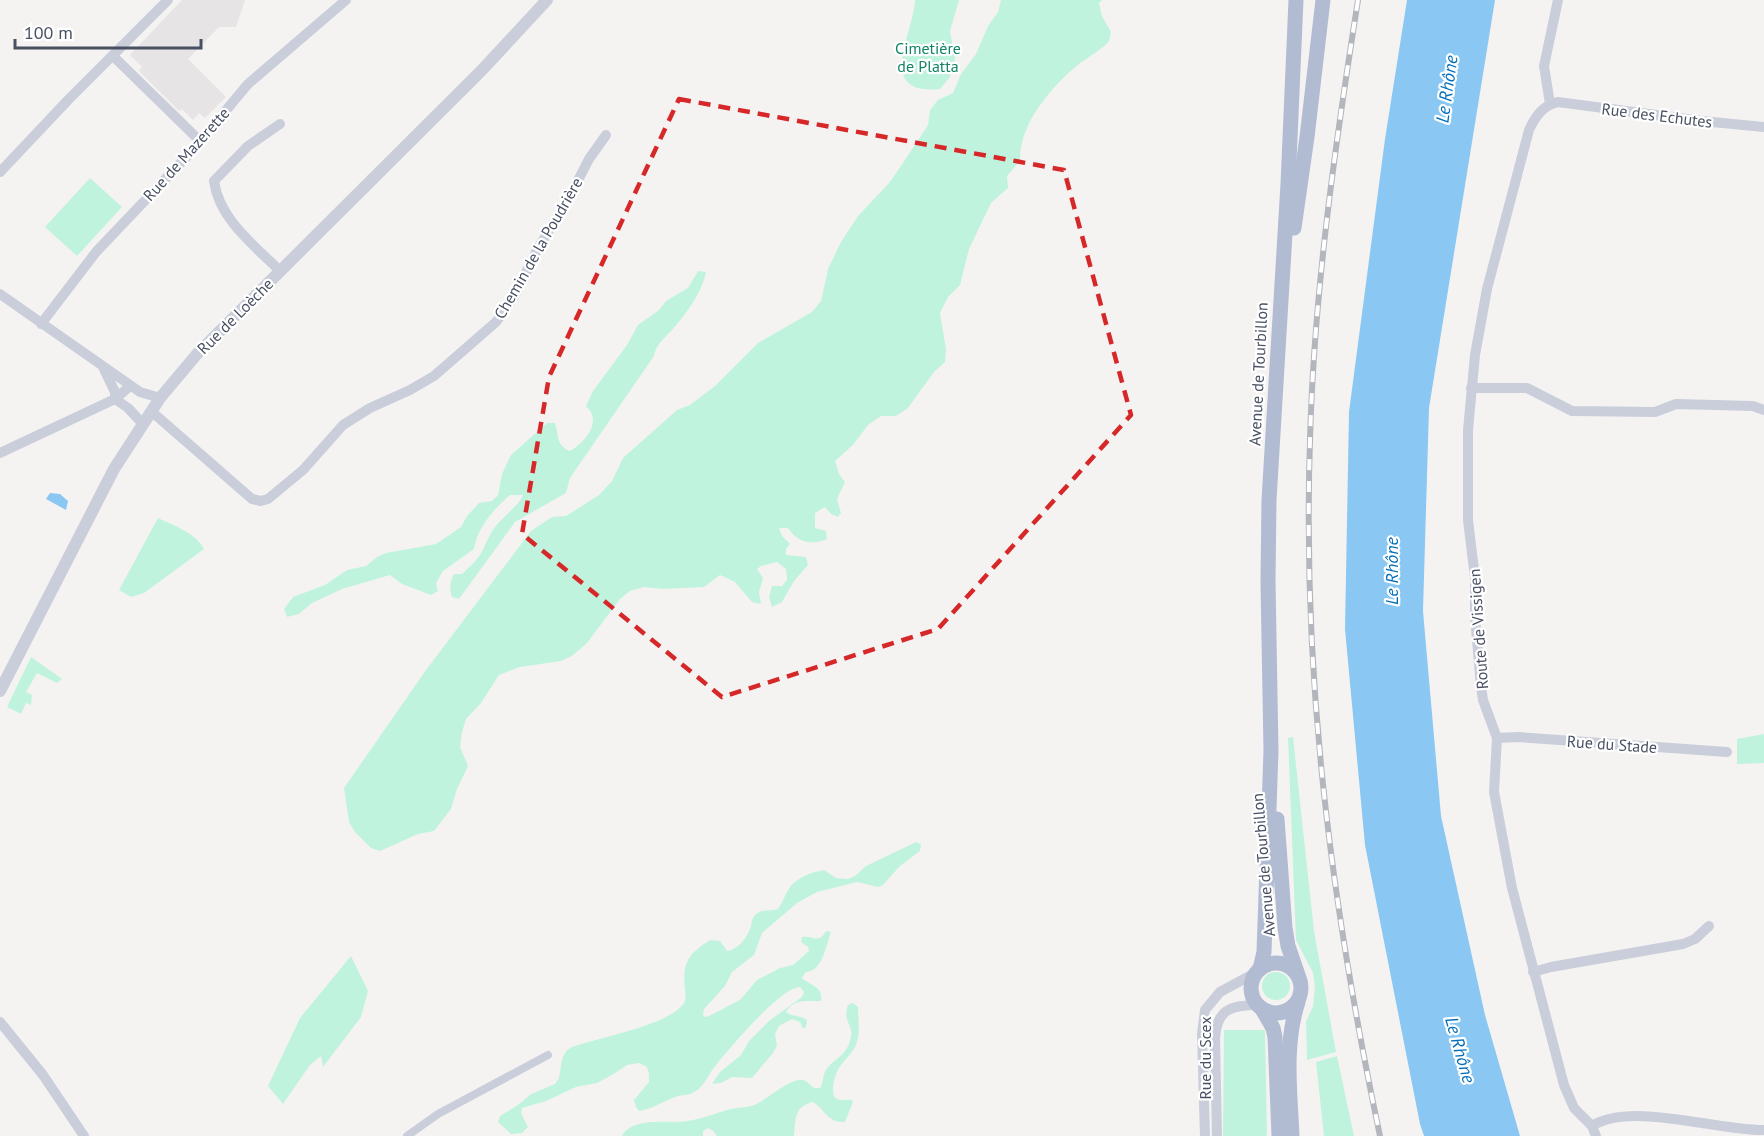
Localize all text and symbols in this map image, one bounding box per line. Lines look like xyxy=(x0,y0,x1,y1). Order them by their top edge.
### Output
scale bar xyxy=(15,12,201,50)
text: 100 m xyxy=(24,21,73,44)
park label: Cimetière de Platta xyxy=(895,38,961,76)
water label: Le Rhône xyxy=(1430,53,1463,124)
street label: Rue des Echutes xyxy=(1600,98,1714,132)
street label: Rue de Mazerette xyxy=(139,103,233,205)
street label: Chemin de la Poudrière xyxy=(489,174,587,322)
street label: Rue de Loèche xyxy=(193,274,277,358)
street label: Avenue de Tourbillon xyxy=(1244,302,1272,446)
water label: Le Rhône xyxy=(1380,536,1403,605)
street label: Route de Vissigen xyxy=(1464,568,1492,690)
street label: Rue du Stade xyxy=(1566,731,1658,757)
street label: Avenue de Tourbillon xyxy=(1247,792,1279,938)
water label: Le Rhône xyxy=(1440,1014,1481,1086)
street label: Rue du Scex xyxy=(1195,1016,1215,1100)

